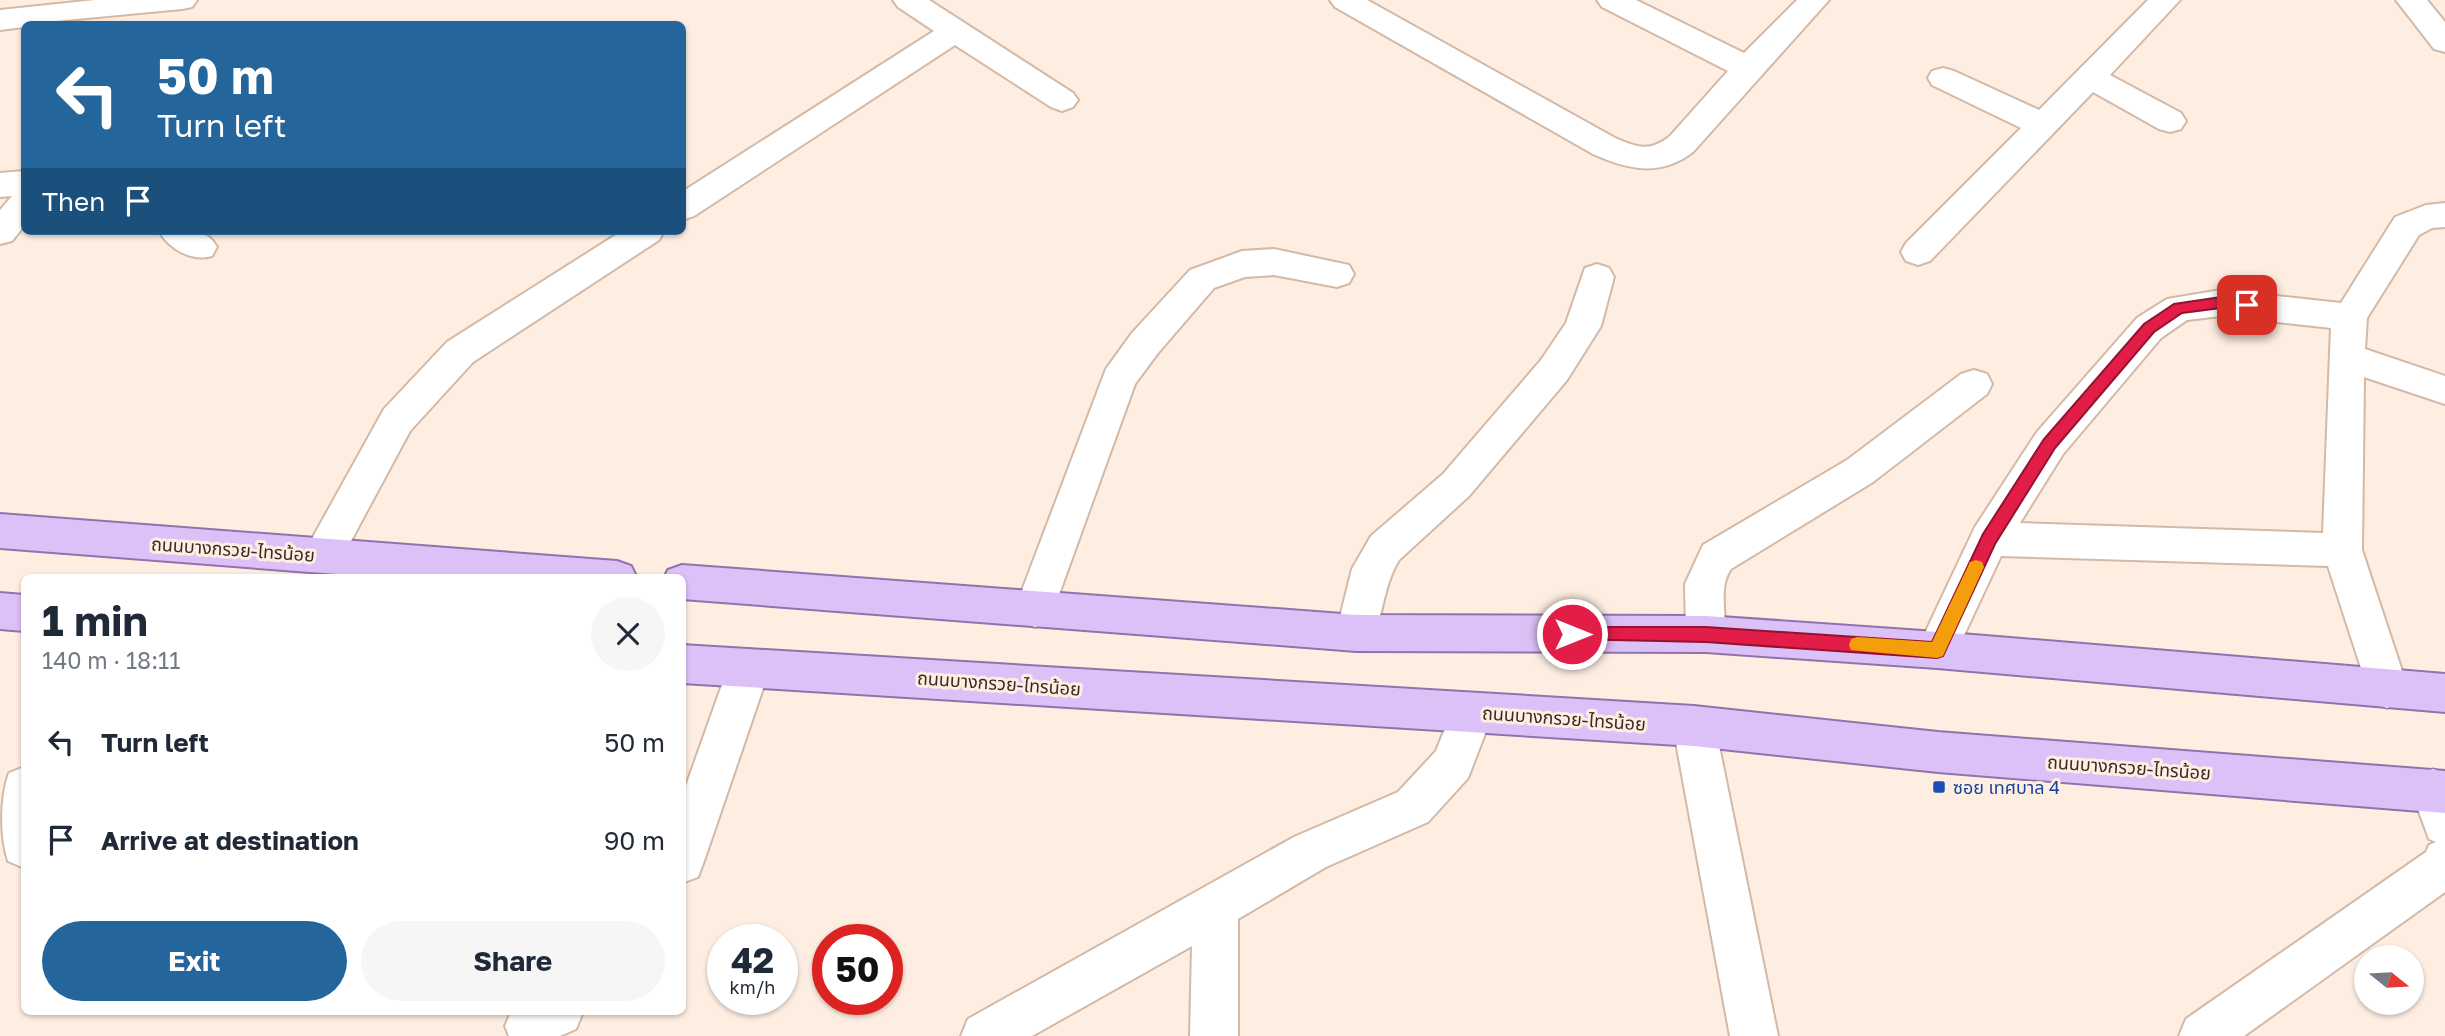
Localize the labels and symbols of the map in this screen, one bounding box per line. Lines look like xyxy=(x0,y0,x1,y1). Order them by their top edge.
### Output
pin xyxy=(2217,275,2277,335)
street label: ถนนบางกรวย-ไทรน้อย xyxy=(150,532,316,566)
position arrow xyxy=(1535,597,1609,671)
street label: ถนนบางกรวย-ไทรน้อย xyxy=(916,666,1082,700)
street label: ถนนบางกรวย-ไทรน้อย xyxy=(1481,701,1647,735)
street label: ถนนบางกรวย-ไทรน้อย xyxy=(2046,750,2212,784)
place label: ซอย เทศบาล 4 xyxy=(1953,776,2060,798)
marker: ซอย เทศบาล 4 xyxy=(1931,779,1947,795)
speed limit sign: 50 xyxy=(812,924,903,1015)
north arrow xyxy=(2354,945,2424,1015)

